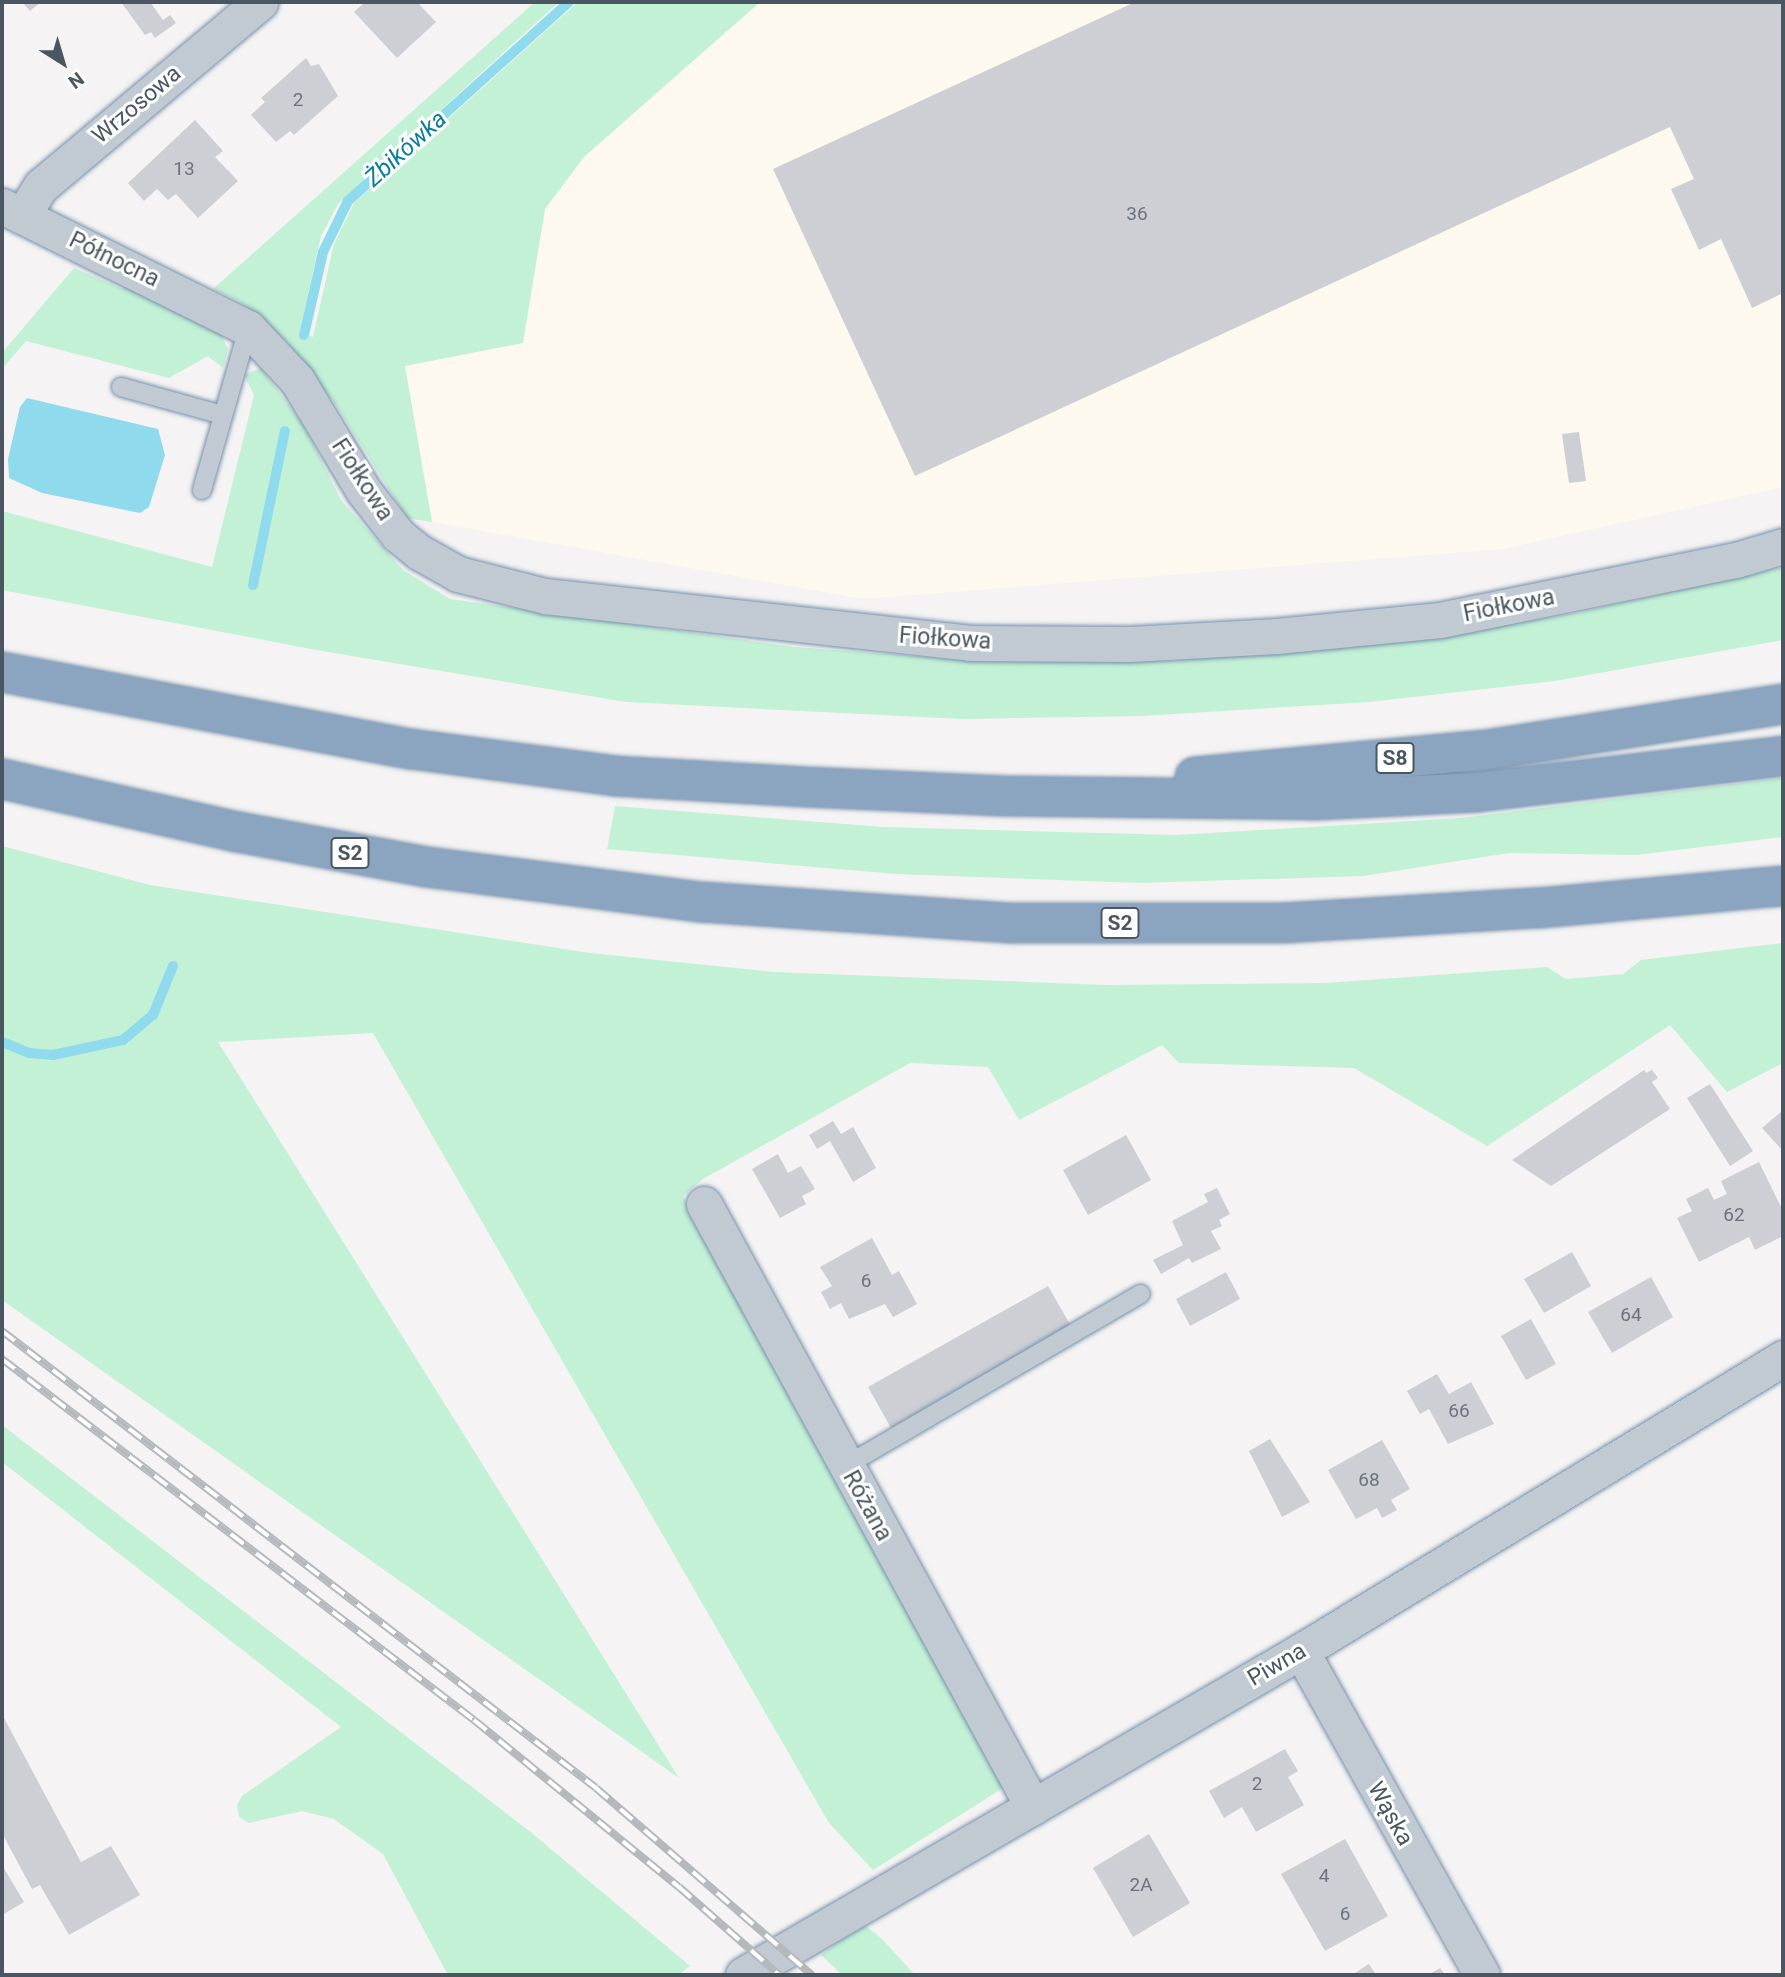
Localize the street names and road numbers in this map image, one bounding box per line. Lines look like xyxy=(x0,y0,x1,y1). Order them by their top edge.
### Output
street label: Wrzosowa xyxy=(87,60,187,150)
street label: Północna xyxy=(64,226,164,294)
street label: Fiołkowa xyxy=(325,434,399,526)
street label: Fiołkowa xyxy=(1461,584,1557,628)
street label: Fiołkowa xyxy=(898,622,992,656)
road number: S8 xyxy=(1374,740,1416,776)
road number: S2 xyxy=(329,836,371,870)
road number: S2 xyxy=(1099,906,1141,940)
street label: Różana xyxy=(836,1466,898,1546)
street label: Piwna xyxy=(1243,1637,1311,1693)
street label: Wąska xyxy=(1361,1777,1419,1851)

